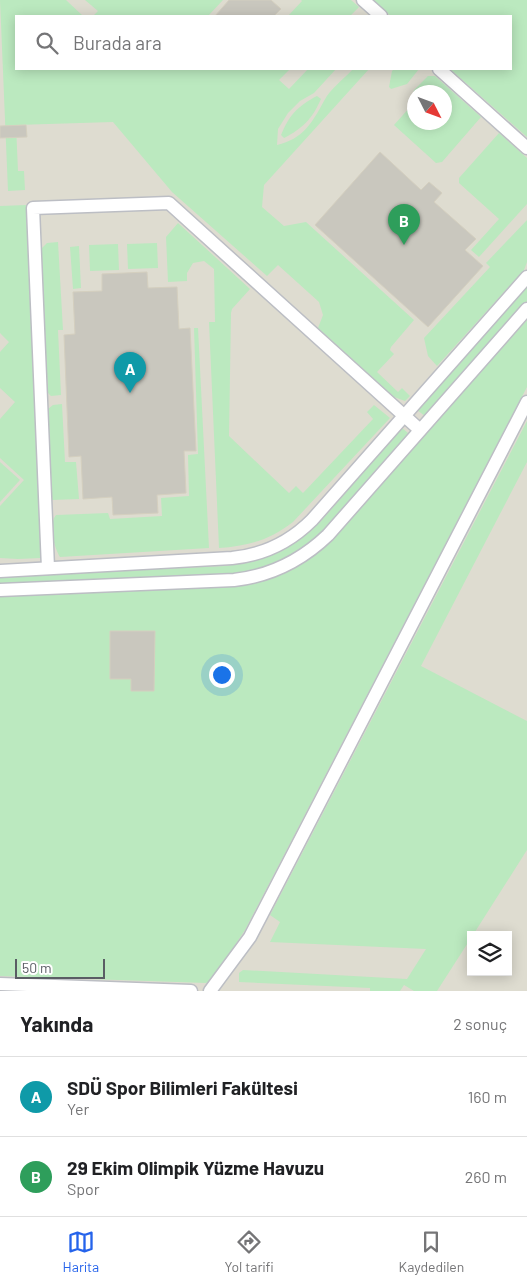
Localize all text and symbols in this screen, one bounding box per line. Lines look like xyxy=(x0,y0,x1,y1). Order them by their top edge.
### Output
search box xyxy=(15,15,512,70)
icon: search xyxy=(33,29,61,57)
text: Burada ara xyxy=(73,31,162,54)
north arrow xyxy=(407,85,452,130)
pin: B xyxy=(388,204,420,245)
pin: A xyxy=(114,352,146,393)
your location xyxy=(209,662,235,688)
map controls xyxy=(467,931,512,976)
button: layers xyxy=(467,931,512,976)
scale bar xyxy=(15,956,105,979)
text: 50 m xyxy=(22,959,51,976)
text: Yakında xyxy=(20,1011,93,1036)
text: 2 sonuç xyxy=(453,1014,507,1033)
text: SDÜ Spor Bilimleri Fakültesi xyxy=(67,1076,298,1099)
text: A xyxy=(31,1087,41,1106)
text: 160 m xyxy=(468,1087,507,1106)
text: Yer xyxy=(67,1099,89,1118)
text: 29 Ekim Olimpik Yüzme Havuzu xyxy=(67,1156,324,1179)
text: B xyxy=(31,1167,41,1186)
text: 260 m xyxy=(465,1167,507,1186)
text: Spor xyxy=(67,1179,100,1198)
tab: Harita xyxy=(63,1228,99,1275)
tab: Yol tarifi xyxy=(224,1228,273,1275)
tab: Kaydedilen xyxy=(399,1228,464,1275)

